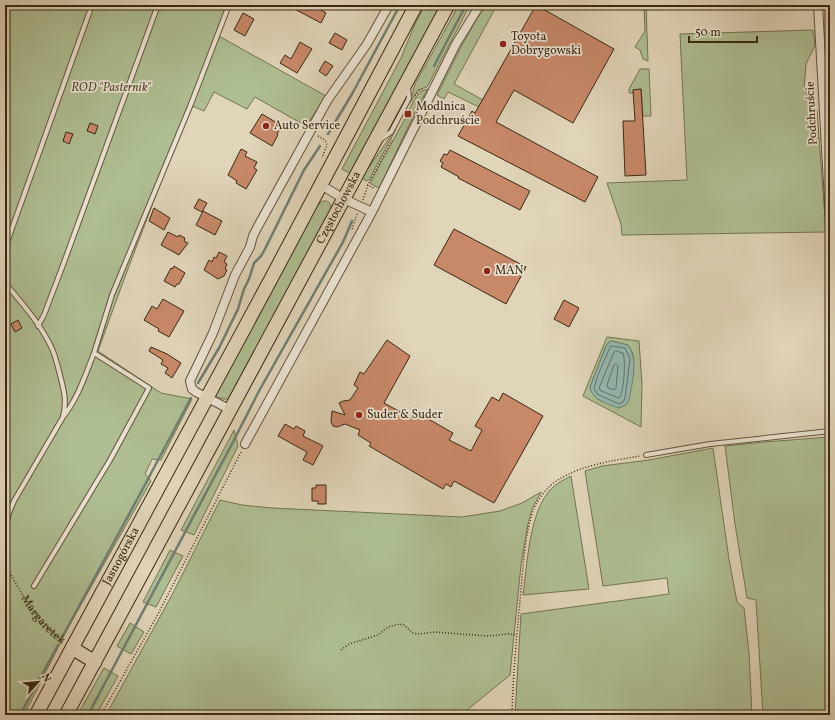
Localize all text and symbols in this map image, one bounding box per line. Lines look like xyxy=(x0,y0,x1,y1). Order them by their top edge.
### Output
scale bar xyxy=(689,18,757,44)
text: 50 m xyxy=(695,25,721,41)
place label: Toyota Dobrygowski xyxy=(511,29,581,59)
marker: Toyota Dobrygowski xyxy=(498,39,508,49)
park label: ROD "Pasternik" xyxy=(71,80,152,96)
street label: Podchruście xyxy=(802,80,822,145)
place label: Modlnica Podchruście xyxy=(416,99,480,129)
marker: Modlnica Podchruście xyxy=(403,109,413,119)
place label: Auto Service xyxy=(274,118,341,134)
marker: Auto Service xyxy=(261,121,271,131)
street label: Częstochowska xyxy=(313,168,365,247)
place label: MAN xyxy=(495,263,524,279)
marker: MAN xyxy=(482,266,492,276)
place label: Suder & Suder xyxy=(367,407,442,423)
marker: Suder & Suder xyxy=(354,410,364,420)
street label: Jasnogórska xyxy=(99,525,144,588)
street label: Margaretek xyxy=(17,592,69,649)
north arrow xyxy=(18,662,58,702)
text: N xyxy=(37,671,54,685)

